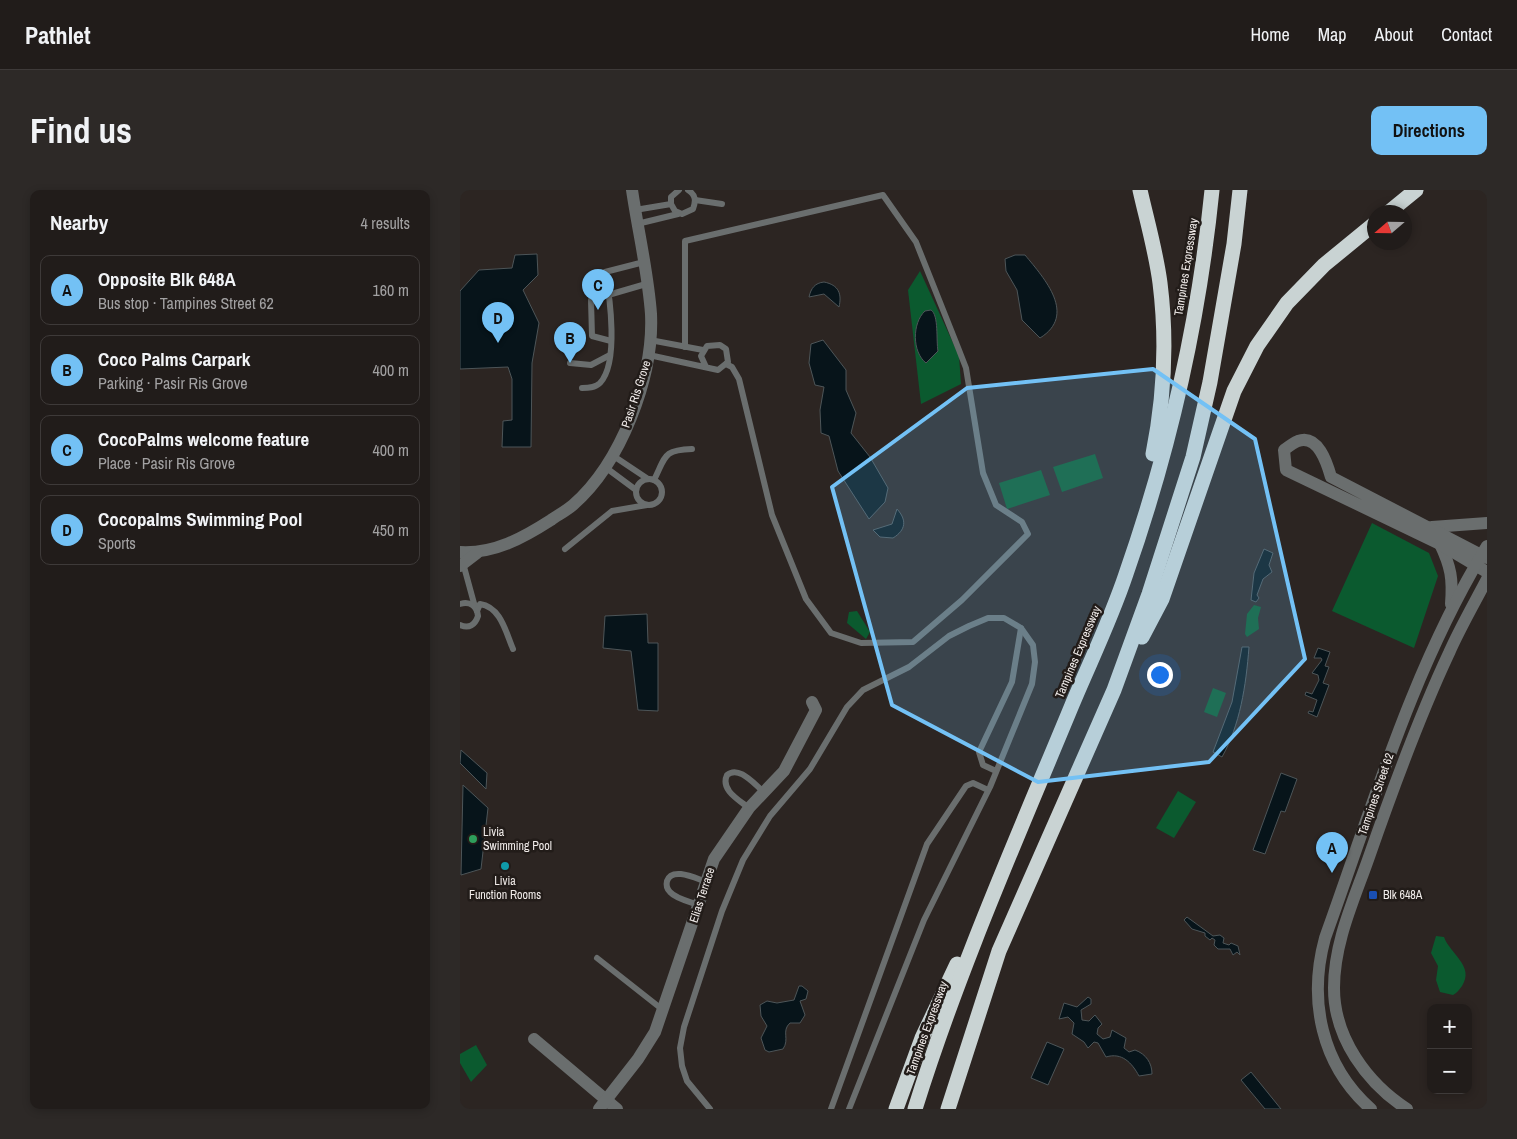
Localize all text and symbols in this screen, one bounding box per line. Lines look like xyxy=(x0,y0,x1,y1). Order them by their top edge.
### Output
text: Pathlet xyxy=(25,19,91,51)
text: Home xyxy=(1250,22,1290,47)
text: Map xyxy=(1318,22,1347,47)
text: About xyxy=(1375,22,1413,47)
text: Contact xyxy=(1441,22,1492,47)
button: Directions xyxy=(1371,106,1487,155)
text: Find us xyxy=(30,107,132,154)
north arrow xyxy=(1367,205,1412,250)
text: Nearby xyxy=(50,208,108,237)
text: 4 results xyxy=(360,212,410,234)
street label: Tampines Expressway xyxy=(1170,217,1202,317)
text: Opposite Blk 648A xyxy=(98,266,236,292)
pin: C xyxy=(582,269,614,310)
text: A xyxy=(62,279,72,301)
text: 160 m xyxy=(373,279,409,301)
text: Bus stop · Tampines Street 62 xyxy=(98,292,274,314)
pin: D xyxy=(482,302,514,343)
pin: B xyxy=(554,322,586,363)
text: Coco Palms Carpark xyxy=(98,346,250,372)
street label: Pasir Ris Grove xyxy=(618,358,654,430)
text: B xyxy=(62,359,72,381)
text: 400 m xyxy=(373,359,409,381)
text: Parking · Pasir Ris Grove xyxy=(98,372,248,394)
text: CocoPalms welcome feature xyxy=(98,426,309,452)
text: C xyxy=(62,439,72,461)
text: 400 m xyxy=(373,439,409,461)
text: Place · Pasir Ris Grove xyxy=(98,452,235,474)
text: Cocopalms Swimming Pool xyxy=(98,506,302,532)
text: D xyxy=(62,519,72,541)
text: 450 m xyxy=(373,519,409,541)
text: Sports xyxy=(98,532,136,554)
street label: Tampines Expressway xyxy=(1051,603,1105,701)
your location xyxy=(1147,662,1173,688)
street label: Tampines Street 62 xyxy=(1355,751,1397,837)
place label: Livia Swimming Pool xyxy=(483,824,552,854)
pin: A xyxy=(1316,832,1348,873)
marker: Livia Swimming Pool xyxy=(467,833,479,845)
marker: Livia Function Rooms xyxy=(499,860,511,872)
street label: Elias Terrace xyxy=(686,865,718,925)
place label: Livia Function Rooms xyxy=(469,873,541,903)
place label: Blk 648A xyxy=(1383,887,1423,903)
marker: Blk 648A xyxy=(1367,889,1379,901)
street label: Tampines Expressway xyxy=(903,979,951,1077)
map controls xyxy=(1427,1004,1472,1094)
button: + xyxy=(1427,1004,1472,1049)
button: − xyxy=(1427,1049,1472,1094)

